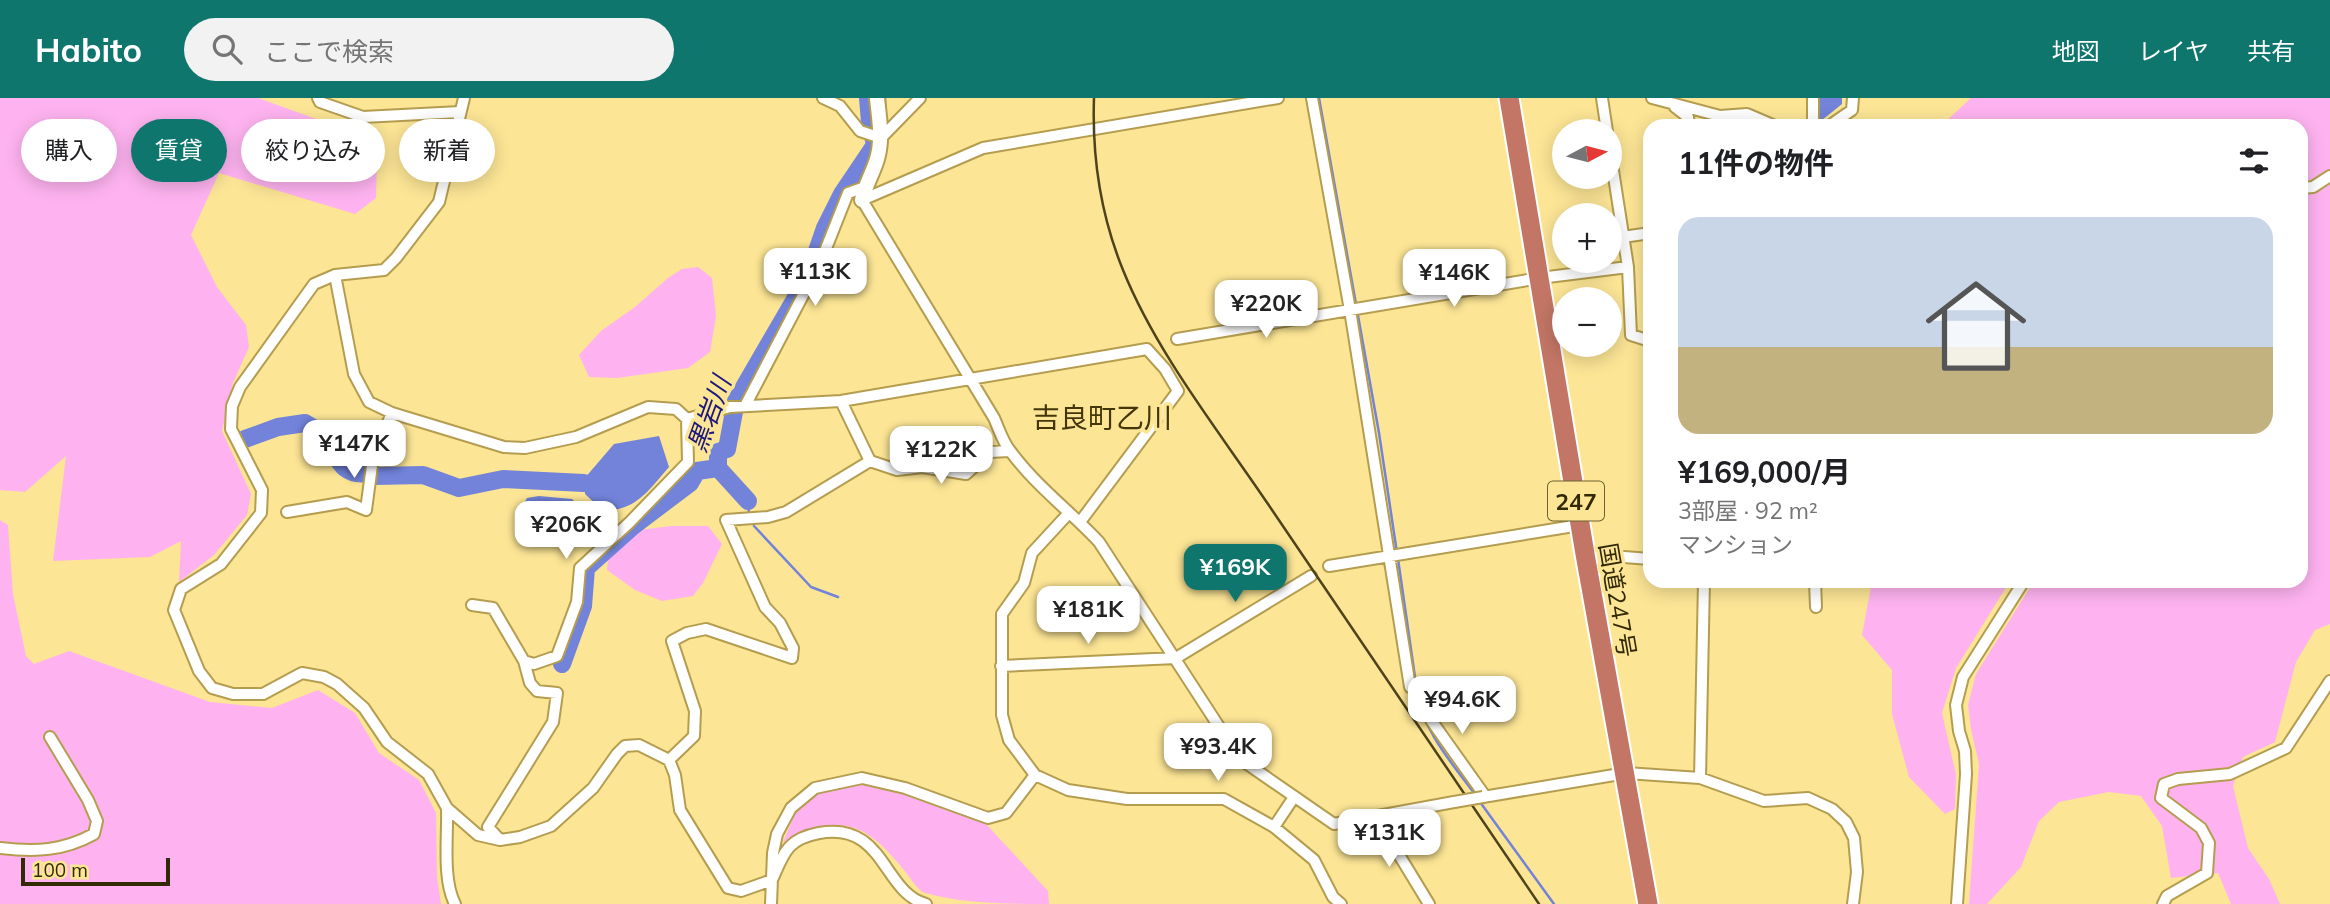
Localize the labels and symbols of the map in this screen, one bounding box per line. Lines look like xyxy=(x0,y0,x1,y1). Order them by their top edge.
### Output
north arrow xyxy=(1552,119,1622,189)
pin: ¥113K xyxy=(766,248,864,308)
pin: ¥146K xyxy=(1405,250,1503,309)
pin: ¥220K xyxy=(1217,280,1315,340)
water label: 黒岩川 xyxy=(680,369,739,456)
district label: 吉良町乙川 xyxy=(1032,400,1172,435)
pin: ¥147K xyxy=(305,420,403,480)
pin: ¥122K xyxy=(892,426,990,486)
road number: 247 xyxy=(1548,482,1604,520)
pin: ¥206K xyxy=(517,502,615,561)
street label: 国道247号 xyxy=(1593,541,1643,659)
pin: ¥169K xyxy=(1186,545,1284,604)
pin: ¥181K xyxy=(1039,587,1137,646)
pin: ¥94.6K xyxy=(1405,676,1519,736)
pin: ¥93.4K xyxy=(1161,724,1275,783)
pin: ¥131K xyxy=(1340,810,1438,869)
scale bar xyxy=(21,855,170,887)

